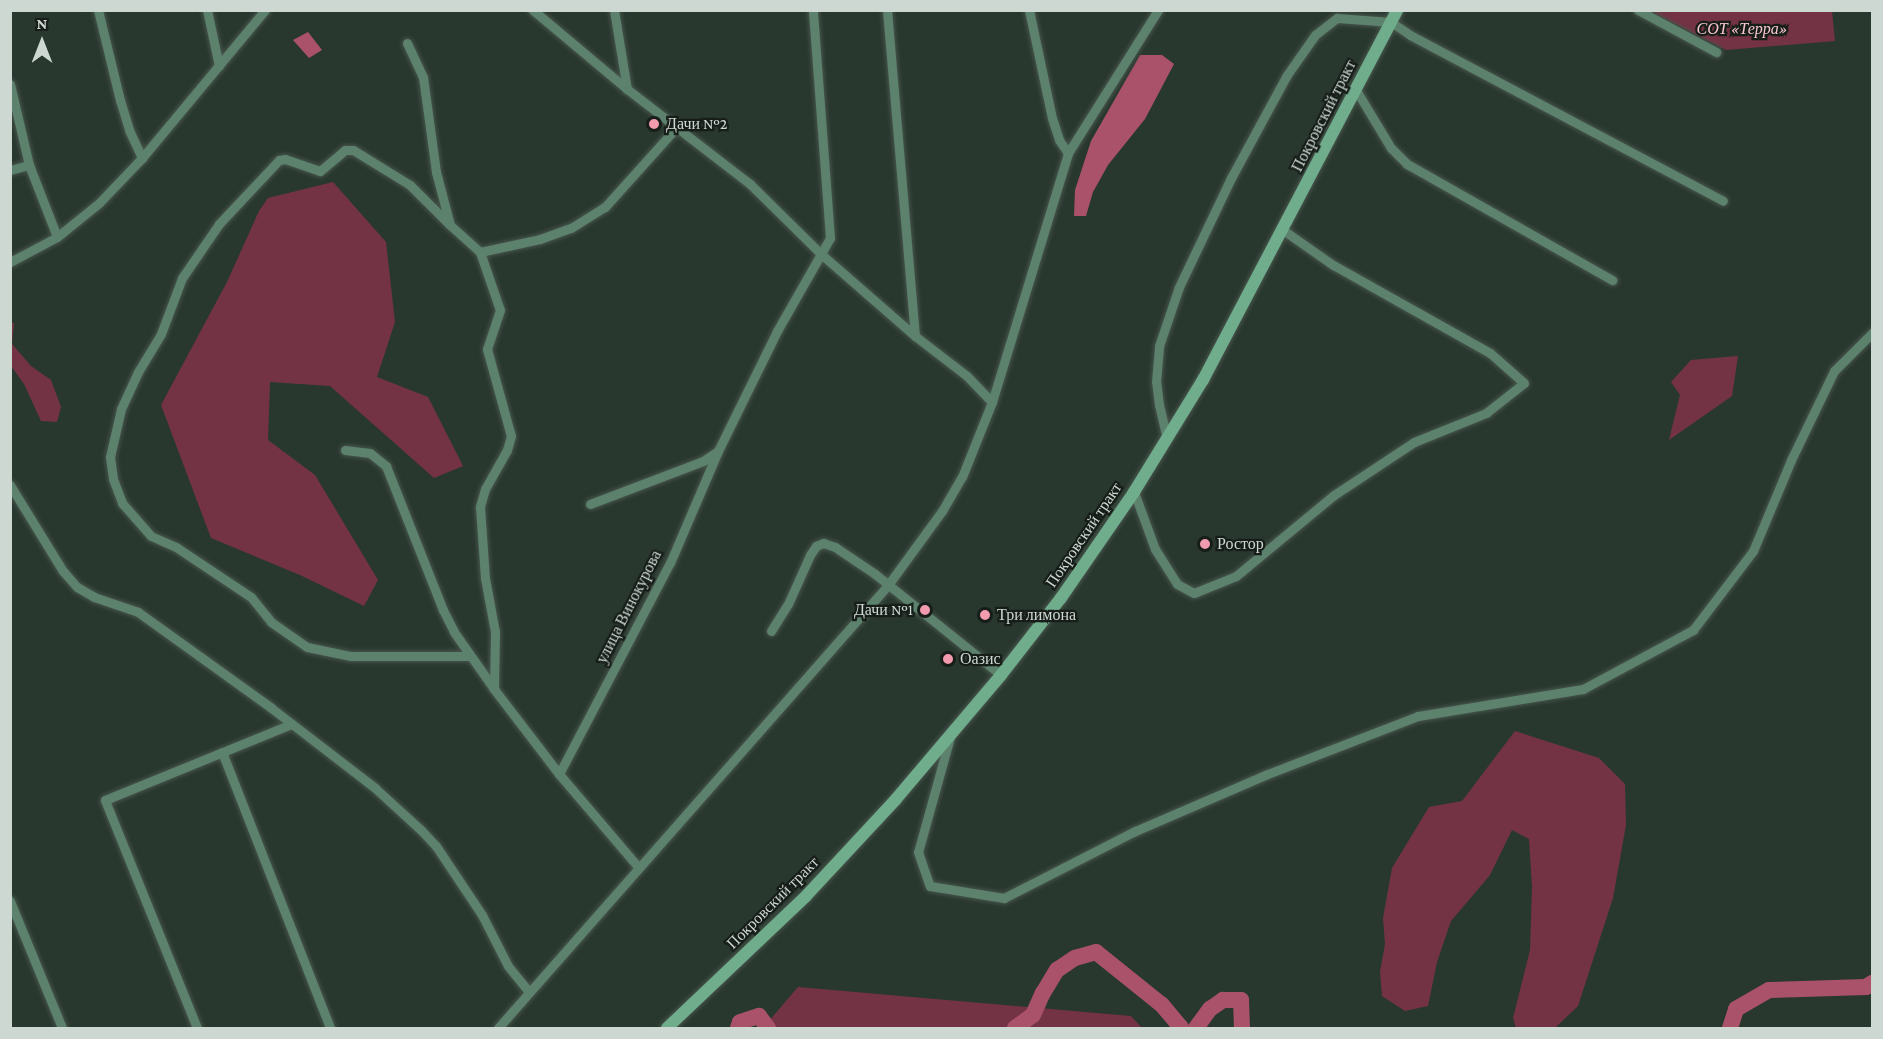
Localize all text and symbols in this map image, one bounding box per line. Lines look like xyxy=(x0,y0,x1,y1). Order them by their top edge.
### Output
north arrow xyxy=(12,12,72,72)
text: N xyxy=(37,15,47,32)
park label: СОТ «Терра» xyxy=(1697,19,1787,39)
street label: Покровский тракт xyxy=(1288,57,1360,175)
place label: Дачи №2 xyxy=(666,114,727,134)
marker: Дачи №2 xyxy=(647,117,661,131)
street label: Покровский тракт xyxy=(1042,479,1126,591)
place label: Ростор xyxy=(1217,534,1264,554)
marker: Ростор xyxy=(1198,537,1212,551)
street label: улица Винокурова xyxy=(592,547,666,667)
place label: Дачи №1 xyxy=(854,600,913,620)
marker: Дачи №1 xyxy=(918,603,932,617)
place label: Три лимона xyxy=(997,605,1076,625)
marker: Три лимона xyxy=(978,608,992,622)
place label: Оазис xyxy=(960,649,1001,669)
marker: Оазис xyxy=(941,652,955,666)
street label: Покровский тракт xyxy=(723,853,823,953)

